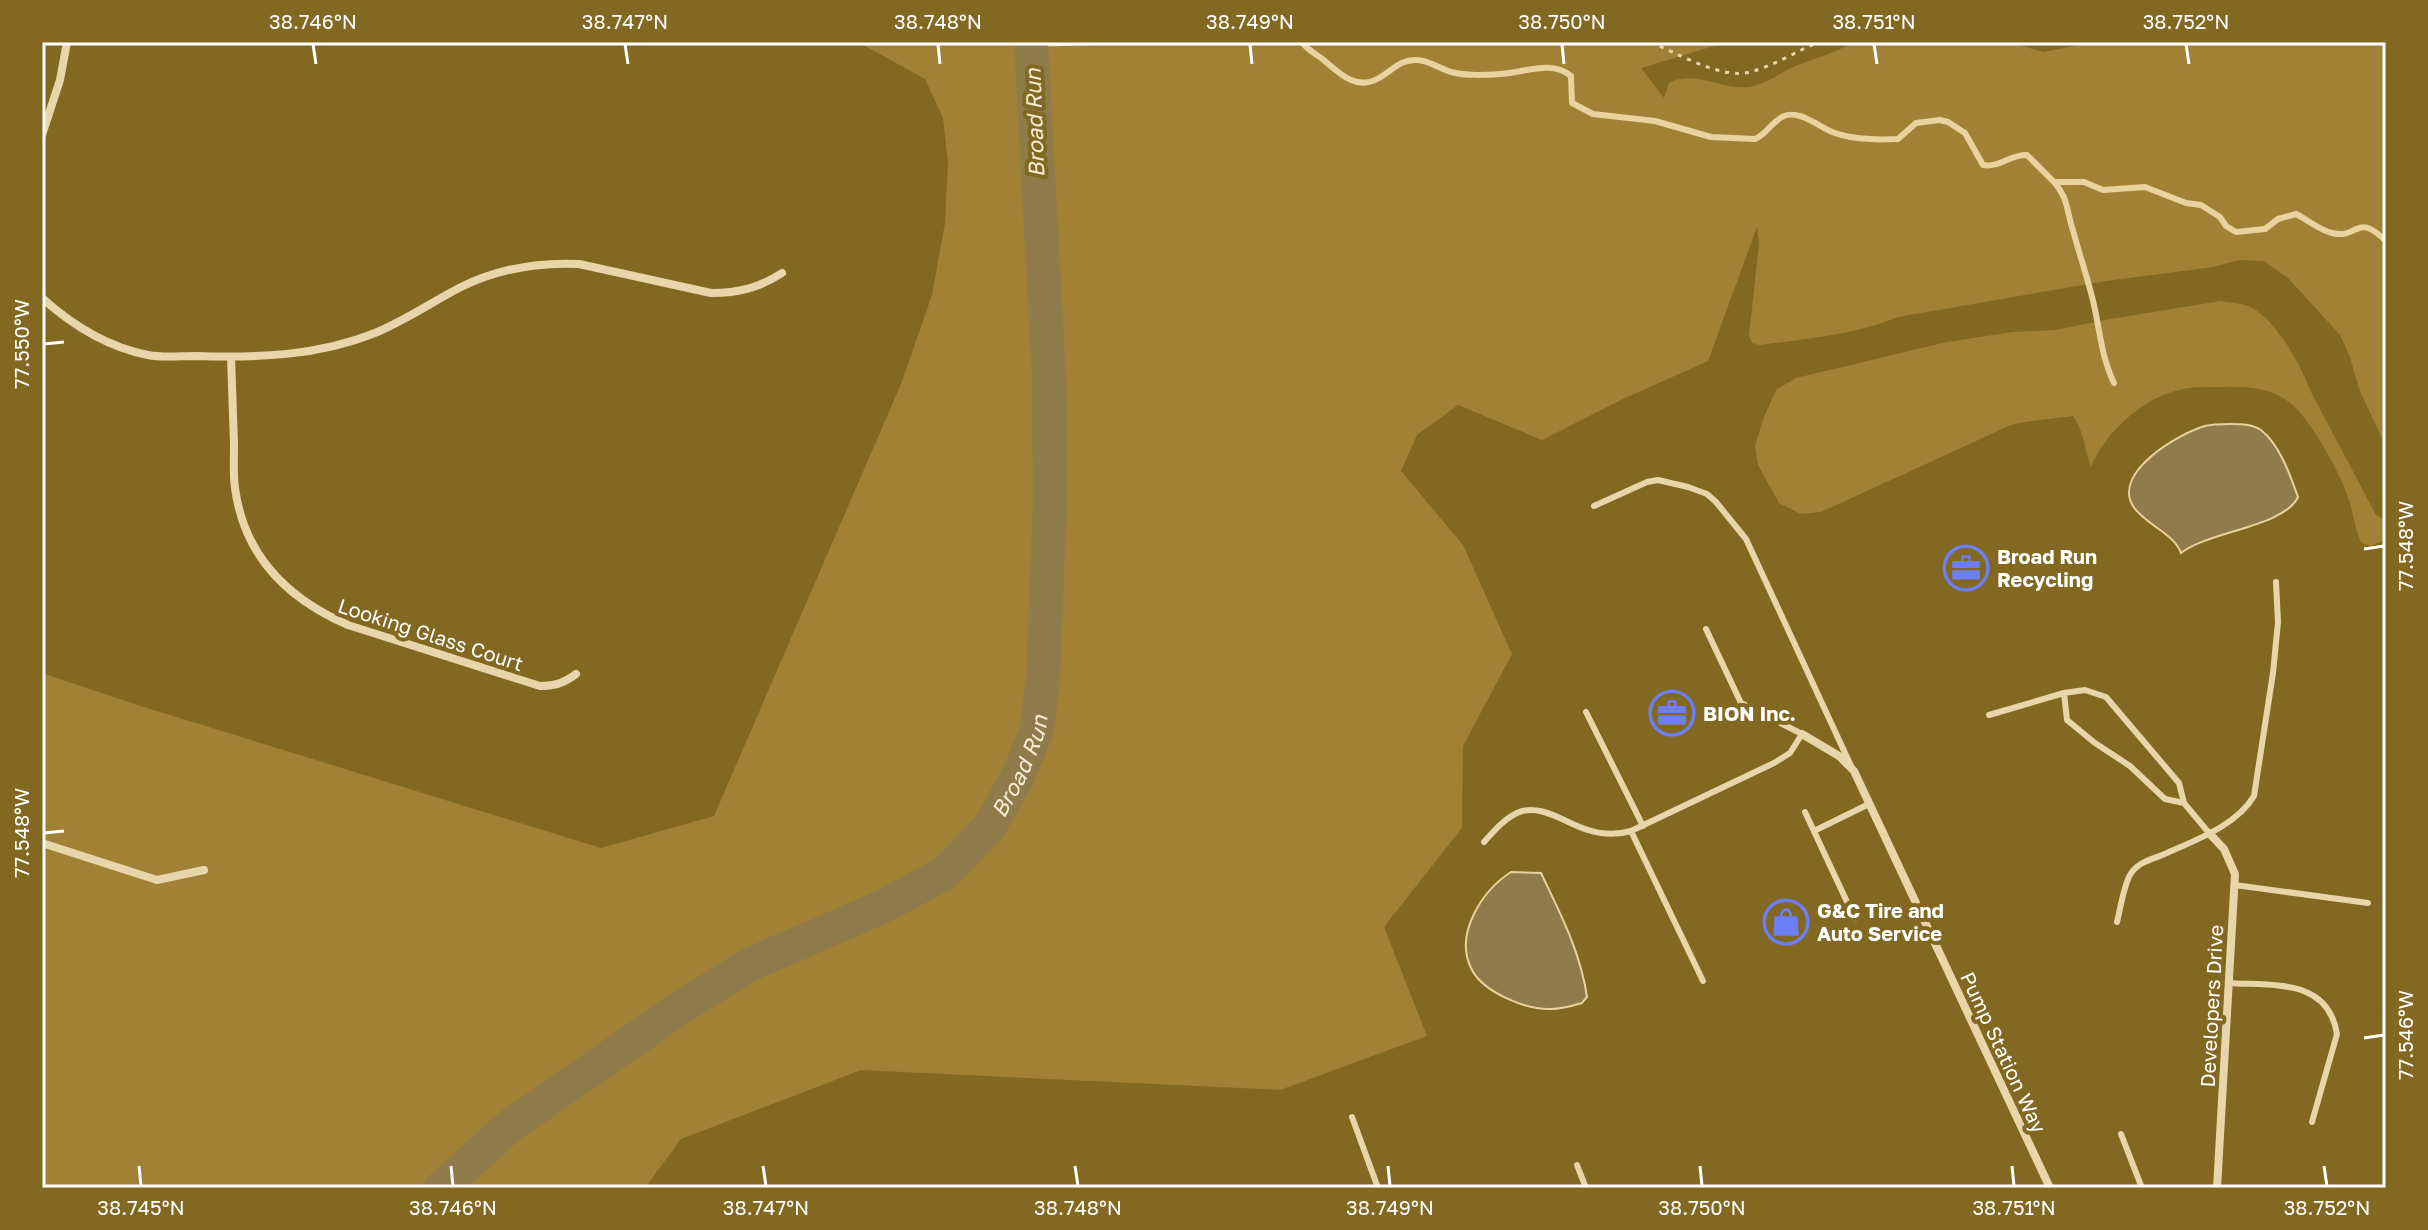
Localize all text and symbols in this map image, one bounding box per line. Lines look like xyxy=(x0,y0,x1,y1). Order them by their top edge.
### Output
text: 38.746°N xyxy=(269,9,357,33)
text: 38.747°N xyxy=(582,9,668,33)
text: 38.748°N xyxy=(894,9,982,33)
text: 38.749°N xyxy=(1206,9,1294,33)
text: 38.750°N xyxy=(1518,9,1606,33)
text: 38.751°N xyxy=(1832,9,1916,33)
text: 38.752°N xyxy=(2143,9,2229,33)
water label: Broad Run xyxy=(1019,67,1049,178)
text: 77.550°W xyxy=(9,299,33,389)
text: 77.548°W xyxy=(2393,501,2417,591)
office icon: Broad Run Recycling xyxy=(1942,544,1990,592)
place label: Broad Run Recycling xyxy=(1997,544,2097,591)
street label: Looking Glass Court xyxy=(335,593,527,675)
office icon: BION Inc. xyxy=(1648,689,1696,737)
place label: BION Inc. xyxy=(1703,701,1796,725)
water label: Broad Run xyxy=(984,712,1052,822)
text: 77.548°W xyxy=(9,788,33,878)
shop icon: G&C Tire and Auto Service xyxy=(1762,898,1810,946)
place label: G&C Tire and Auto Service xyxy=(1817,898,1944,945)
street label: Developers Drive xyxy=(2195,924,2227,1088)
street label: Pump Station Way xyxy=(1956,968,2052,1136)
text: 77.546°W xyxy=(2393,990,2417,1080)
text: 38.745°N xyxy=(97,1195,185,1219)
text: 38.746°N xyxy=(409,1195,497,1219)
text: 38.747°N xyxy=(723,1195,809,1219)
text: 38.748°N xyxy=(1034,1195,1122,1219)
text: 38.749°N xyxy=(1346,1195,1434,1219)
text: 38.750°N xyxy=(1658,1195,1746,1219)
text: 38.751°N xyxy=(1972,1195,2056,1219)
text: 38.752°N xyxy=(2284,1195,2370,1219)

